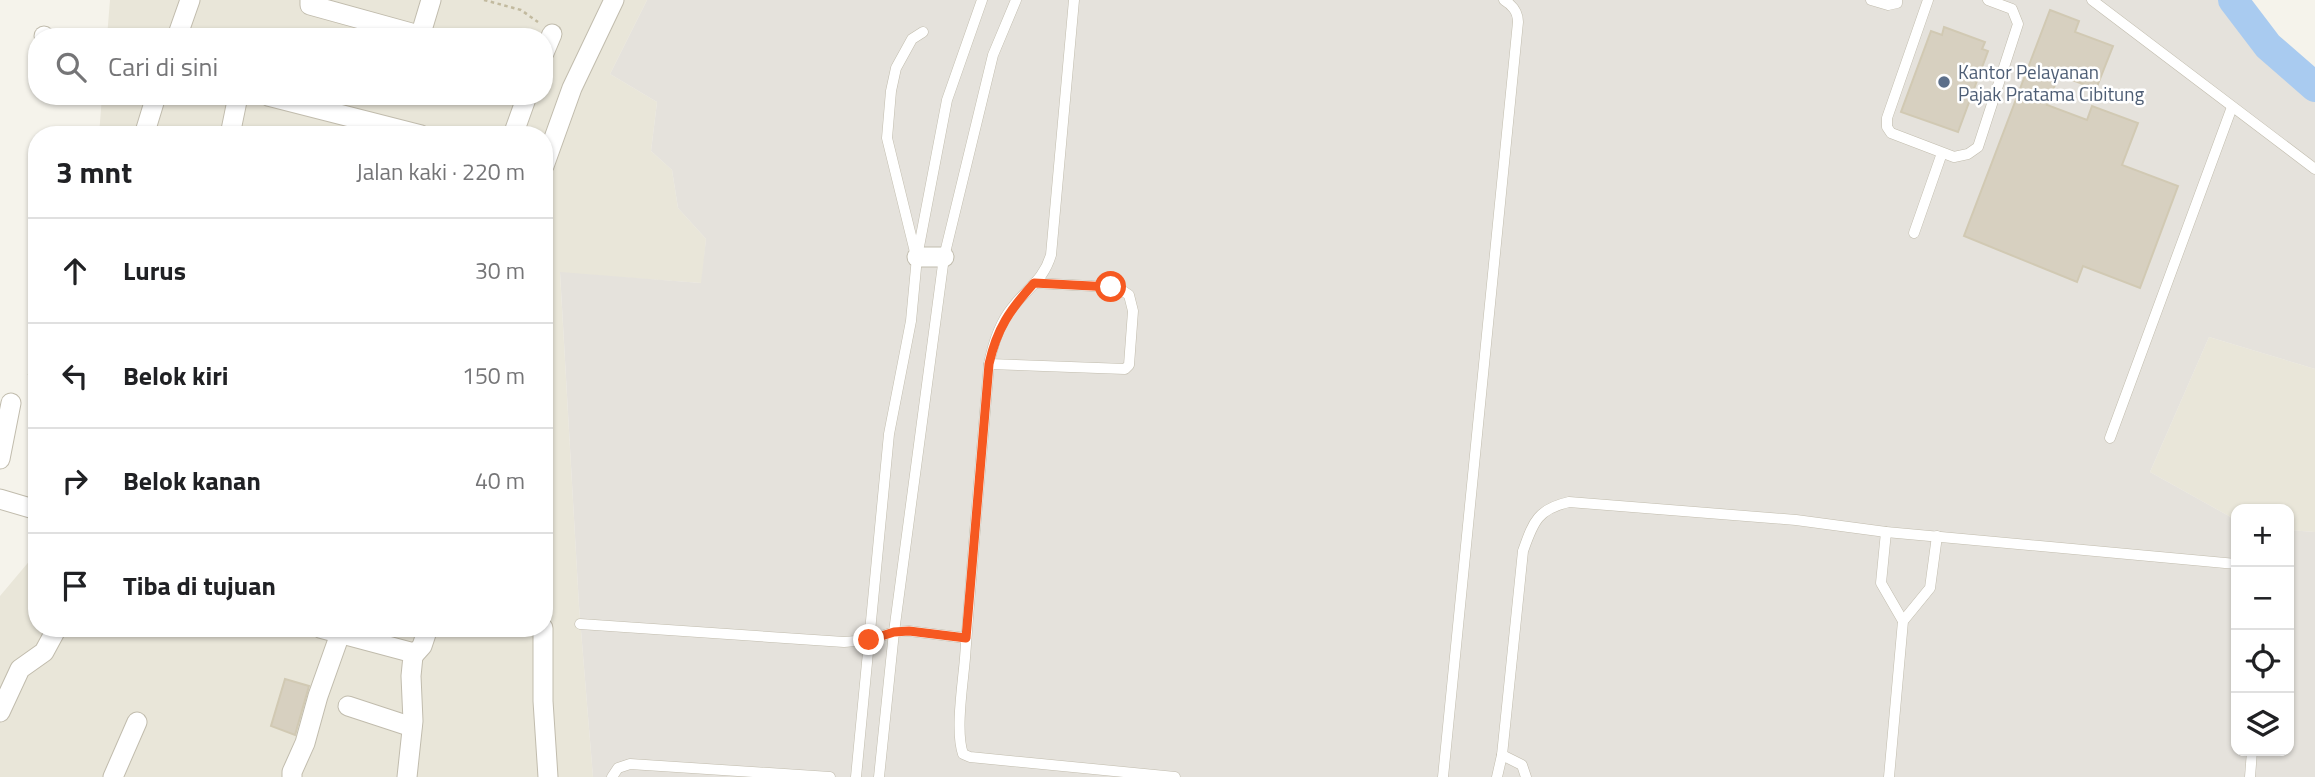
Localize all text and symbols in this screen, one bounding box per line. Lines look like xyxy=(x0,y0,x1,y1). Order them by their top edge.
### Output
search box xyxy=(28,28,553,105)
text: Cari di sini xyxy=(108,47,218,86)
icon: search xyxy=(52,48,90,86)
place label: Kantor Pelayanan Pajak Pratama Cibitung xyxy=(1958,57,2144,108)
marker: Kantor Pelayanan Pajak Pratama Cibitung xyxy=(1936,74,1952,90)
text: 3 mnt xyxy=(56,149,132,195)
text: Jalan kaki · 220 m xyxy=(356,154,525,189)
text: Lurus xyxy=(123,251,186,290)
icon: ahead xyxy=(56,252,94,290)
text: 30 m xyxy=(475,253,525,288)
route start xyxy=(1095,271,1126,302)
text: Belok kiri xyxy=(123,356,229,395)
icon: left xyxy=(56,357,94,395)
text: 150 m xyxy=(462,358,525,393)
text: Belok kanan xyxy=(123,461,261,500)
icon: right xyxy=(56,462,94,500)
text: 40 m xyxy=(475,463,525,498)
map controls xyxy=(2231,504,2294,756)
button: + xyxy=(2231,504,2294,567)
text: Tiba di tujuan xyxy=(123,566,276,605)
icon: arrive xyxy=(56,567,94,605)
button: − xyxy=(2231,567,2294,630)
route end xyxy=(853,624,884,655)
button: locate xyxy=(2231,630,2294,693)
button: layers xyxy=(2231,693,2294,756)

